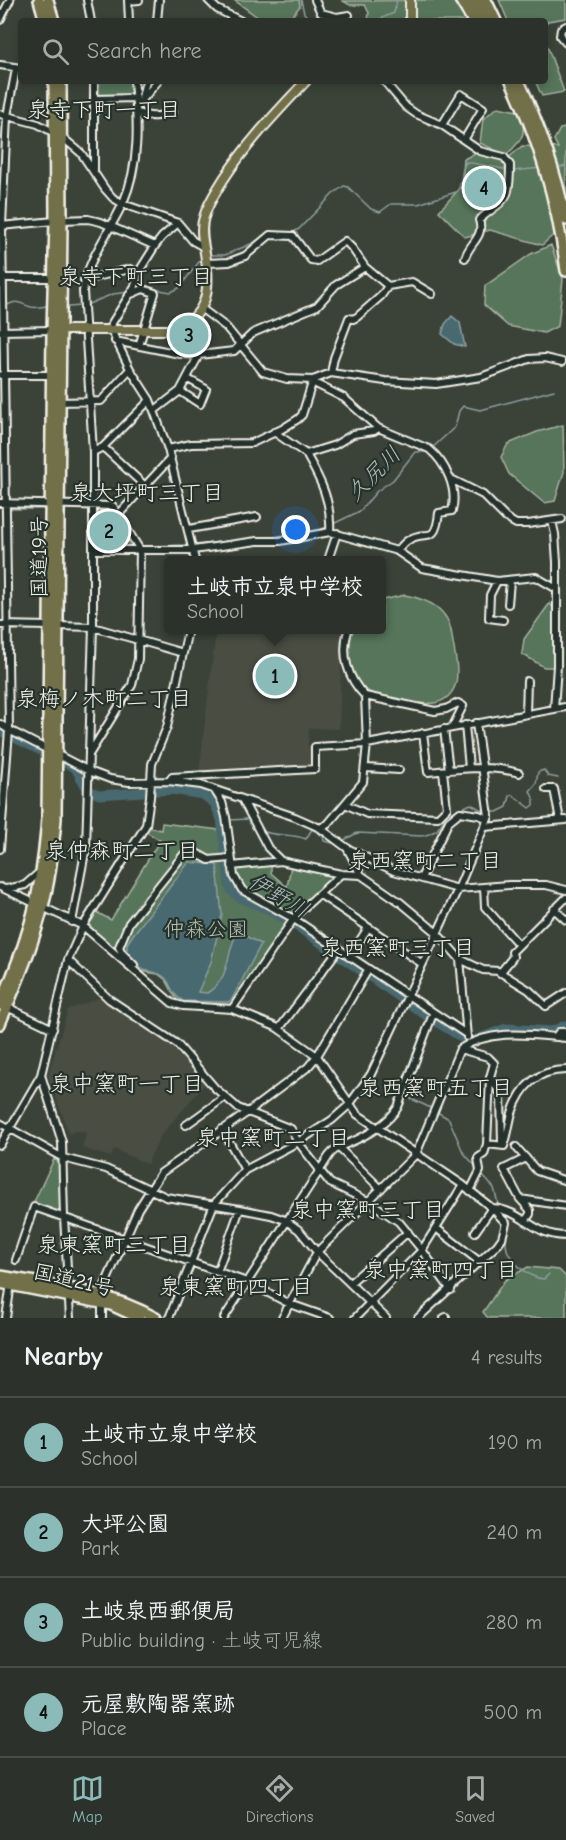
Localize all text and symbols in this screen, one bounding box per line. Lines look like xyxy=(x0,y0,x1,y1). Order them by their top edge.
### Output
search box xyxy=(18,18,548,84)
icon: search xyxy=(39,35,72,68)
text: Search here xyxy=(87,38,202,64)
district label: 泉寺下町一丁目 xyxy=(27,97,181,123)
pin: 4 xyxy=(464,166,504,210)
district label: 泉寺下町三丁目 xyxy=(59,264,213,290)
pin: 3 xyxy=(170,312,208,358)
water label: 久尻川 xyxy=(341,441,406,506)
district label: 泉大坪町三丁目 xyxy=(70,480,224,506)
pin: 2 xyxy=(90,508,128,554)
your location xyxy=(281,515,310,544)
street label: 国道19号 xyxy=(27,516,51,598)
popup xyxy=(164,556,386,634)
text: 土岐市立泉中学校 xyxy=(187,574,363,600)
text: School xyxy=(187,600,244,623)
pin: 1 xyxy=(256,654,294,698)
district label: 泉梅ノ木町二丁目 xyxy=(16,686,192,712)
district label: 泉仲森町二丁目 xyxy=(45,838,199,864)
district label: 泉西窯町二丁目 xyxy=(348,848,502,874)
water label: 伊野川 xyxy=(243,868,314,924)
park label: 仲森公園 xyxy=(164,917,248,941)
district label: 泉西窯町三丁目 xyxy=(321,935,475,961)
district label: 泉中窯町一丁目 xyxy=(50,1071,204,1097)
district label: 泉西窯町五丁目 xyxy=(359,1075,513,1101)
district label: 泉中窯町二丁目 xyxy=(196,1125,350,1151)
district label: 泉中窯町三丁目 xyxy=(291,1197,445,1223)
district label: 泉東窯町三丁目 xyxy=(37,1232,191,1258)
district label: 泉中窯町四丁目 xyxy=(364,1257,518,1283)
street label: 国道21号 xyxy=(31,1259,117,1301)
district label: 泉東窯町四丁目 xyxy=(159,1274,313,1300)
text: Nearby xyxy=(24,1342,103,1372)
text: 4 results xyxy=(471,1346,542,1369)
text: 土岐市立泉中学校 xyxy=(81,1421,257,1447)
text: 1 xyxy=(40,1431,47,1454)
text: 190 m xyxy=(488,1431,542,1454)
text: School xyxy=(81,1447,138,1470)
text: 大坪公園 xyxy=(81,1511,169,1537)
text: 2 xyxy=(39,1521,48,1544)
text: 240 m xyxy=(487,1521,542,1544)
text: Park xyxy=(81,1537,119,1560)
text: 土岐泉西郵便局 xyxy=(81,1598,235,1624)
text: 3 xyxy=(39,1611,48,1634)
text: 280 m xyxy=(486,1611,542,1634)
text: Public building · 土岐可児線 xyxy=(81,1629,322,1652)
text: 元屋敷陶器窯跡 xyxy=(81,1691,235,1717)
text: 4 xyxy=(39,1701,48,1724)
text: 500 m xyxy=(484,1701,542,1724)
text: Place xyxy=(81,1717,127,1740)
tab: Map xyxy=(71,1772,104,1826)
tab: Directions xyxy=(246,1772,313,1826)
tab: Saved xyxy=(455,1772,495,1826)

